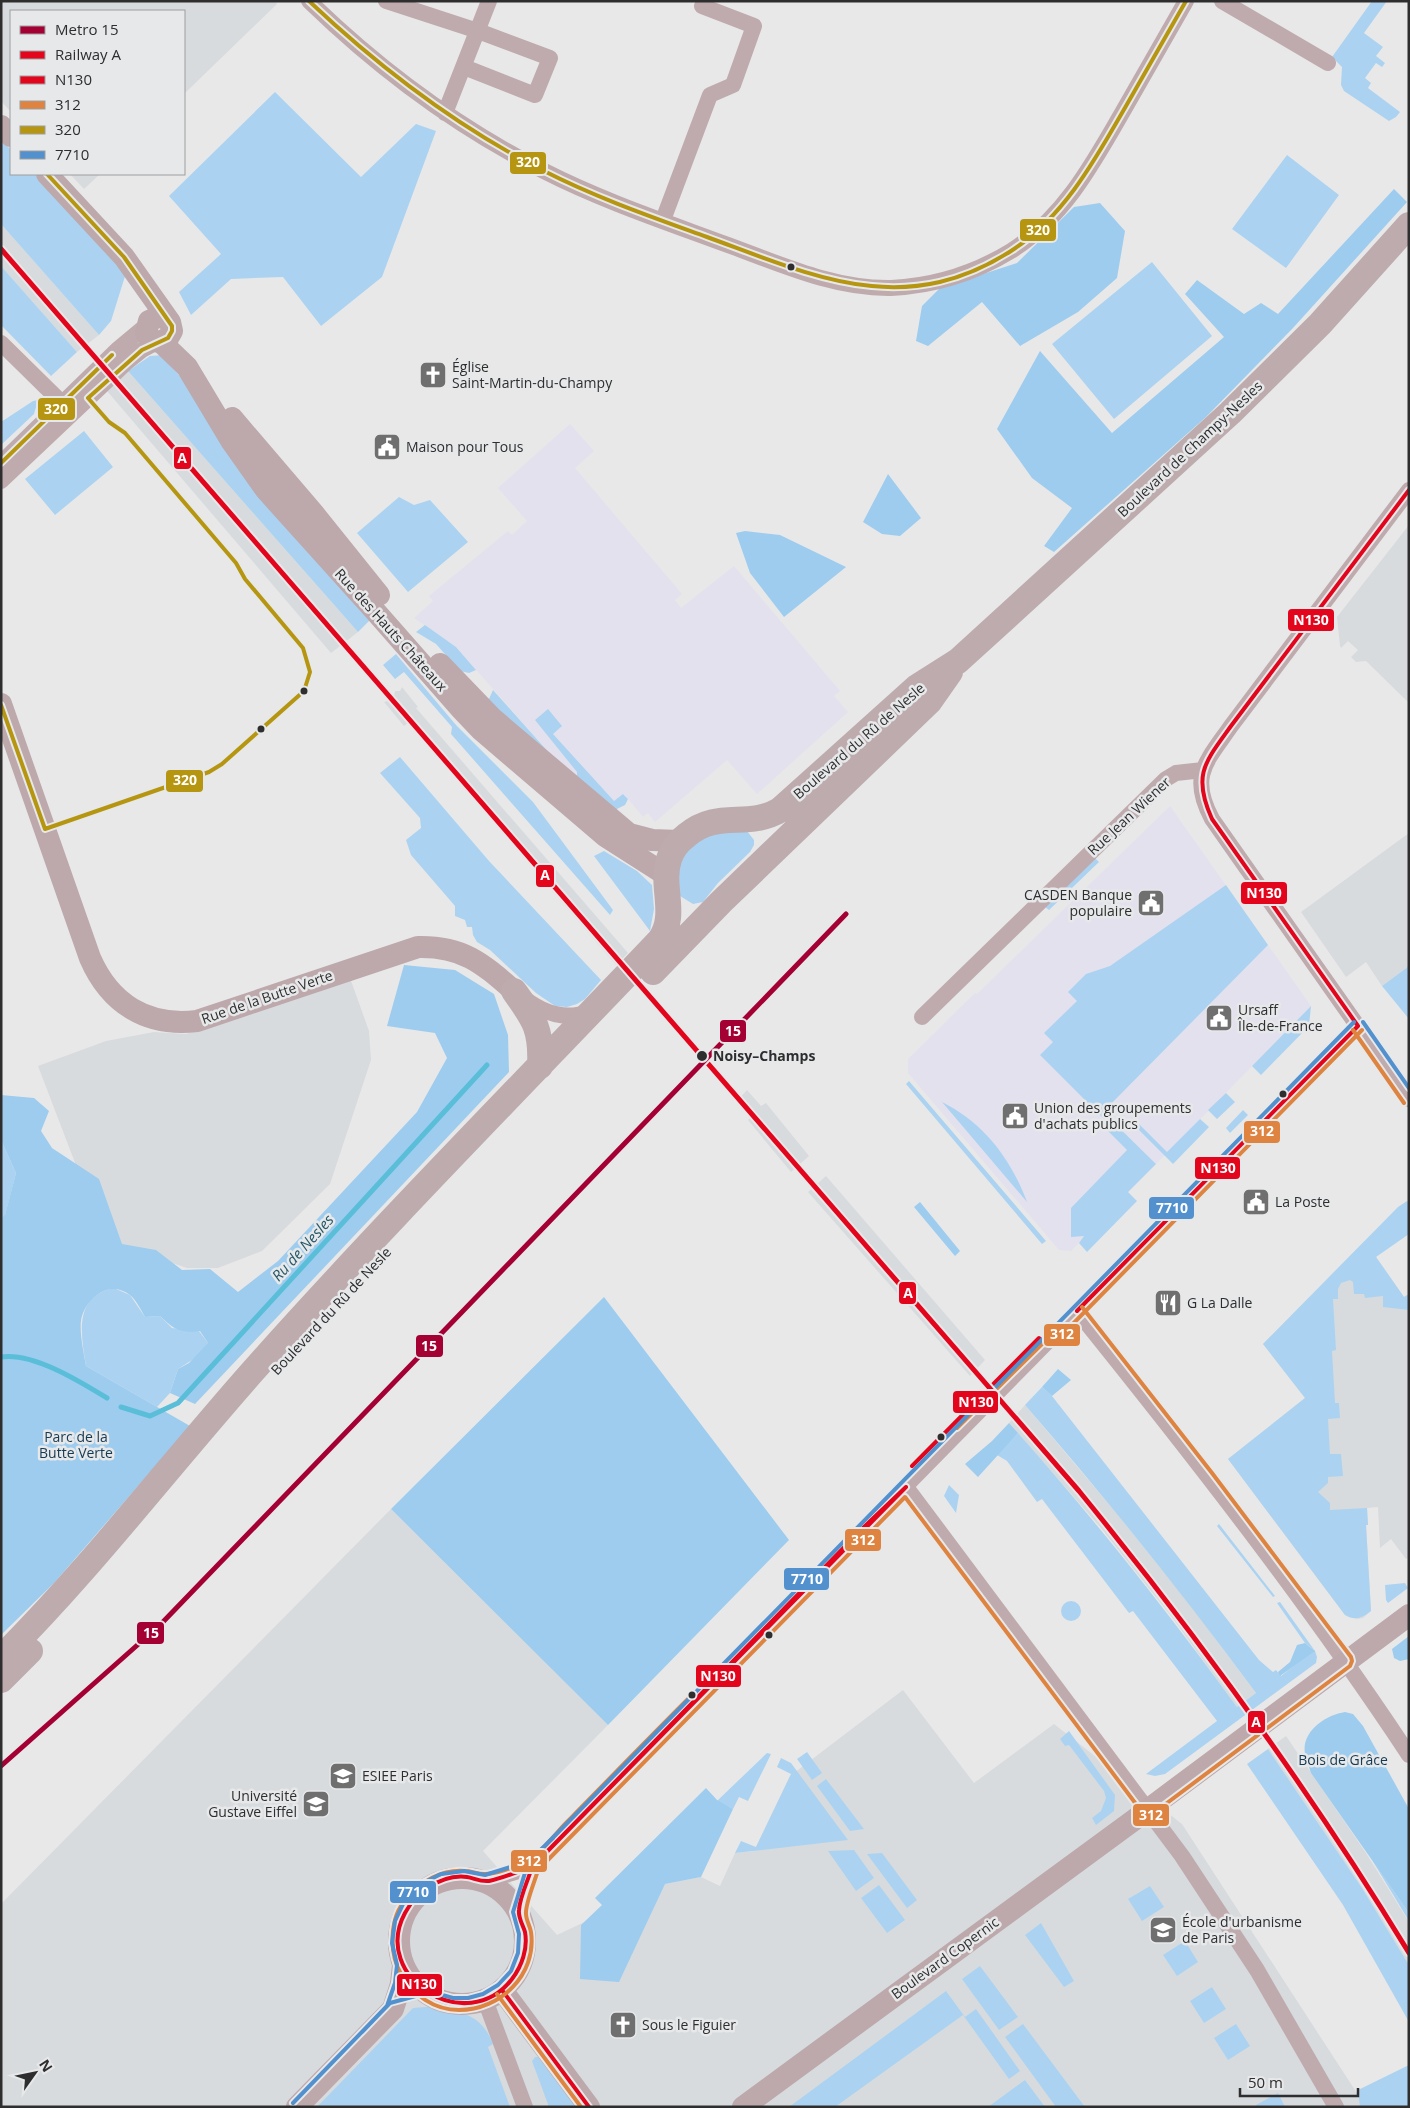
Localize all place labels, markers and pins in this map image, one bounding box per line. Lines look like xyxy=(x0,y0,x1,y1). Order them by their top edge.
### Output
unlabelled marker xyxy=(786,262,796,272)
place label: Église Saint-Martin-du-Champy xyxy=(452,357,613,392)
church icon: Église Saint-Martin-du-Champy xyxy=(418,360,448,390)
public building icon: Maison pour Tous xyxy=(372,432,402,462)
place label: Maison pour Tous xyxy=(406,437,524,456)
unlabelled marker xyxy=(299,686,309,696)
unlabelled marker xyxy=(256,724,266,734)
place label: CASDEN Banque populaire xyxy=(1024,885,1132,920)
public building icon: CASDEN Banque populaire xyxy=(1136,888,1166,918)
place label: Ursaff Île-de-France xyxy=(1237,1000,1323,1035)
public building icon: Ursaff Île-de-France xyxy=(1204,1003,1234,1033)
place label: Noisy–Champs xyxy=(713,1046,815,1065)
marker: Noisy–Champs xyxy=(695,1049,709,1063)
unlabelled marker xyxy=(1278,1089,1288,1099)
place label: Union des groupements d'achats publics xyxy=(1034,1098,1192,1133)
public building icon: Union des groupements d'achats publics xyxy=(1000,1101,1030,1131)
public building icon: La Poste xyxy=(1241,1187,1271,1217)
place label: La Poste xyxy=(1275,1192,1330,1211)
restaurant icon: G La Dalle xyxy=(1153,1288,1183,1318)
place label: G La Dalle xyxy=(1187,1293,1253,1312)
unlabelled marker xyxy=(936,1432,946,1442)
unlabelled marker xyxy=(764,1630,774,1640)
unlabelled marker xyxy=(687,1690,697,1700)
school or university icon: ESIEE Paris xyxy=(328,1761,358,1791)
place label: ESIEE Paris xyxy=(362,1766,433,1785)
place label: Université Gustave Eiffel xyxy=(208,1786,297,1821)
school or university icon: Université Gustave Eiffel xyxy=(301,1789,331,1819)
place label: École d'urbanisme de Paris xyxy=(1182,1912,1302,1947)
school or university icon: École d'urbanisme de Paris xyxy=(1148,1915,1178,1945)
church icon: Sous le Figuier xyxy=(608,2010,638,2040)
place label: Sous le Figuier xyxy=(642,2015,736,2034)

